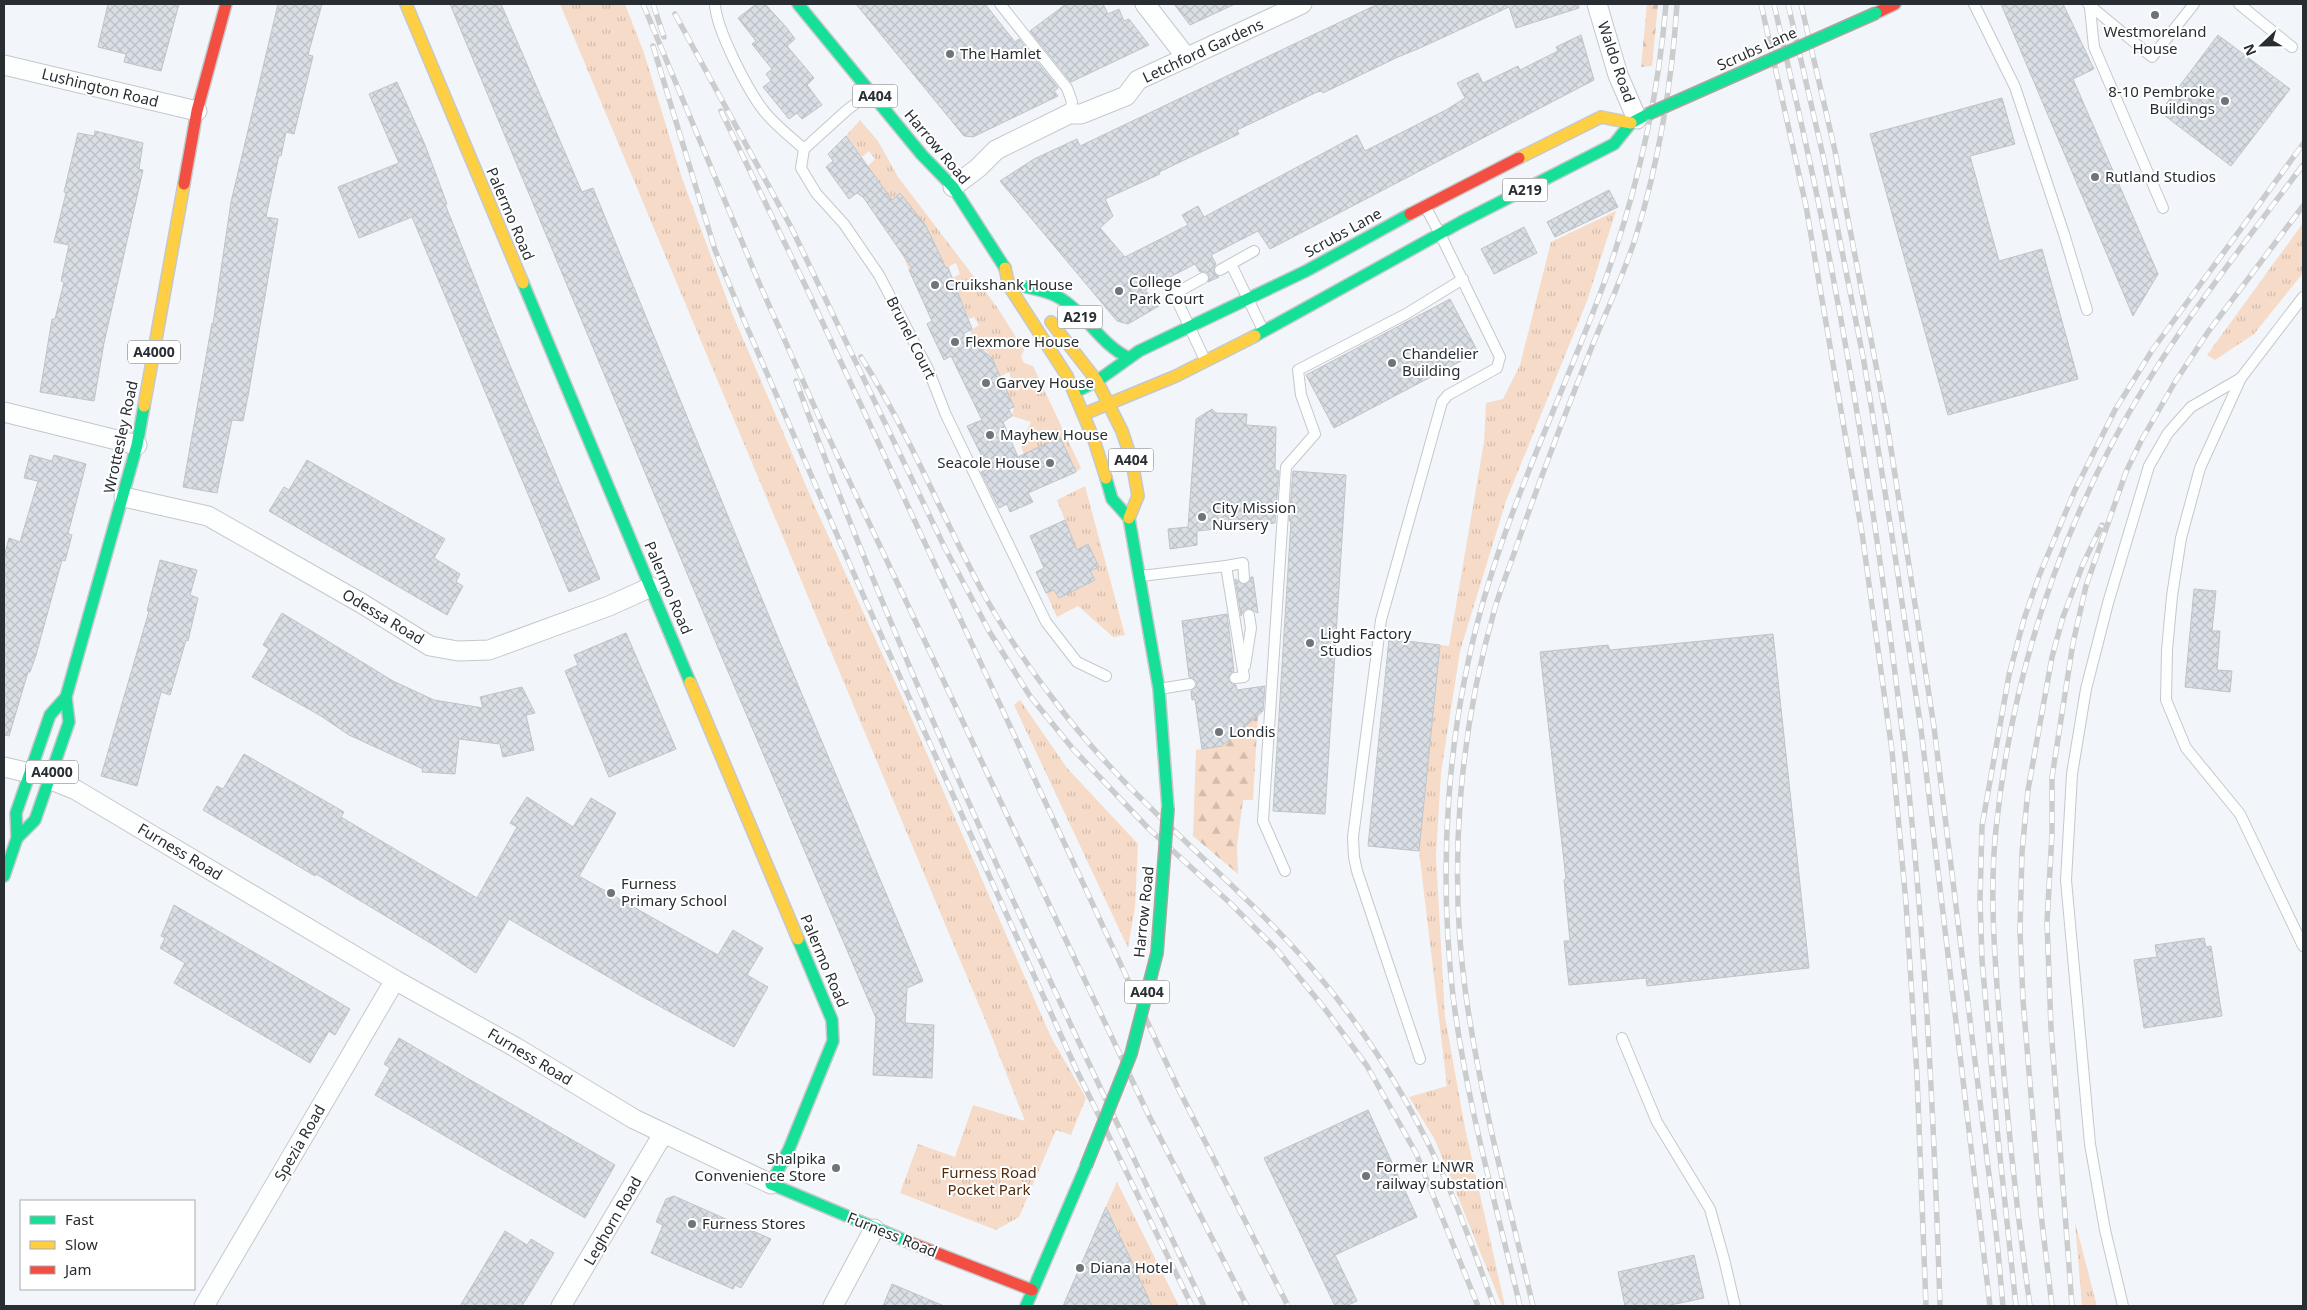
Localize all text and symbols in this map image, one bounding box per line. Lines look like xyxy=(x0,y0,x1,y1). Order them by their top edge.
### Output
marker: Westmoreland House xyxy=(2149,9,2161,21)
street label: Letchford Gardens xyxy=(1139,13,1266,87)
street label: Waldo Road xyxy=(1594,19,1640,105)
north arrow xyxy=(2237,20,2287,70)
place label: Westmoreland House xyxy=(2104,21,2206,58)
street label: Scrubs Lane xyxy=(1714,22,1800,75)
text: N xyxy=(2239,41,2260,59)
place label: The Hamlet xyxy=(960,43,1042,63)
marker: The Hamlet xyxy=(944,48,956,60)
street label: Lushington Road xyxy=(40,63,161,111)
place label: 8-10 Pembroke Buildings xyxy=(2108,81,2215,118)
road number: A404 xyxy=(852,84,898,108)
marker: 8-10 Pembroke Buildings xyxy=(2219,95,2231,107)
street label: Harrow Road xyxy=(900,105,975,188)
street label: Palermo Road xyxy=(482,164,539,263)
place label: Rutland Studios xyxy=(2105,166,2216,186)
marker: Rutland Studios xyxy=(2089,171,2101,183)
road number: A219 xyxy=(1502,178,1548,202)
street label: Scrubs Lane xyxy=(1300,203,1385,262)
place label: College Park Court xyxy=(1129,271,1205,308)
place label: Cruikshank House xyxy=(945,274,1073,294)
marker: Cruikshank House xyxy=(929,279,941,291)
marker: College Park Court xyxy=(1113,285,1125,297)
street label: Brunel Court xyxy=(883,293,942,383)
road number: A219 xyxy=(1058,306,1102,328)
place label: Flexmore House xyxy=(965,331,1079,351)
marker: Flexmore House xyxy=(949,336,961,348)
road number: A4000 xyxy=(128,341,180,364)
place label: Chandelier Building xyxy=(1402,343,1479,380)
marker: Chandelier Building xyxy=(1386,357,1398,369)
place label: Garvey House xyxy=(996,372,1094,392)
marker: Garvey House xyxy=(980,377,992,389)
street label: Wrottesley Road xyxy=(98,379,142,495)
place label: Mayhew House xyxy=(1000,424,1108,444)
marker: Mayhew House xyxy=(984,429,996,441)
road number: A404 xyxy=(1108,448,1154,472)
place label: Seacole House xyxy=(937,452,1040,472)
marker: Seacole House xyxy=(1044,457,1056,469)
place label: City Mission Nursery xyxy=(1212,497,1296,534)
marker: City Mission Nursery xyxy=(1196,511,1208,523)
street label: Palermo Road xyxy=(640,538,697,637)
street label: Odessa Road xyxy=(339,584,428,648)
place label: Light Factory Studios xyxy=(1320,623,1412,660)
marker: Light Factory Studios xyxy=(1304,637,1316,649)
place label: Londis xyxy=(1229,721,1276,741)
marker: Londis xyxy=(1213,726,1225,738)
road number: A4000 xyxy=(26,760,78,784)
street label: Furness Road xyxy=(135,818,227,884)
street label: Harrow Road xyxy=(1128,865,1158,959)
place label: Furness Primary School xyxy=(621,873,727,910)
marker: Furness Primary School xyxy=(605,887,617,899)
street label: Palermo Road xyxy=(796,911,853,1010)
road number: A404 xyxy=(1124,980,1170,1004)
street label: Furness Road xyxy=(485,1023,577,1089)
street label: Spezia Road xyxy=(269,1101,329,1184)
place label: Shalpika Convenience Store xyxy=(695,1148,826,1185)
place label: Former LNWR railway substation xyxy=(1376,1156,1504,1193)
marker: Shalpika Convenience Store xyxy=(830,1162,842,1174)
park label: Furness Road Pocket Park xyxy=(941,1162,1037,1199)
marker: Former LNWR railway substation xyxy=(1360,1170,1372,1182)
street label: Leghorn Road xyxy=(579,1172,646,1269)
legend xyxy=(20,1200,195,1290)
street label: Furness Road xyxy=(844,1207,940,1261)
text: Fast xyxy=(65,1209,94,1229)
place label: Furness Stores xyxy=(702,1213,806,1233)
marker: Furness Stores xyxy=(686,1218,698,1230)
text: Slow xyxy=(65,1234,98,1254)
place label: Diana Hotel xyxy=(1090,1257,1173,1277)
text: Jam xyxy=(63,1259,92,1279)
marker: Diana Hotel xyxy=(1074,1262,1086,1274)

